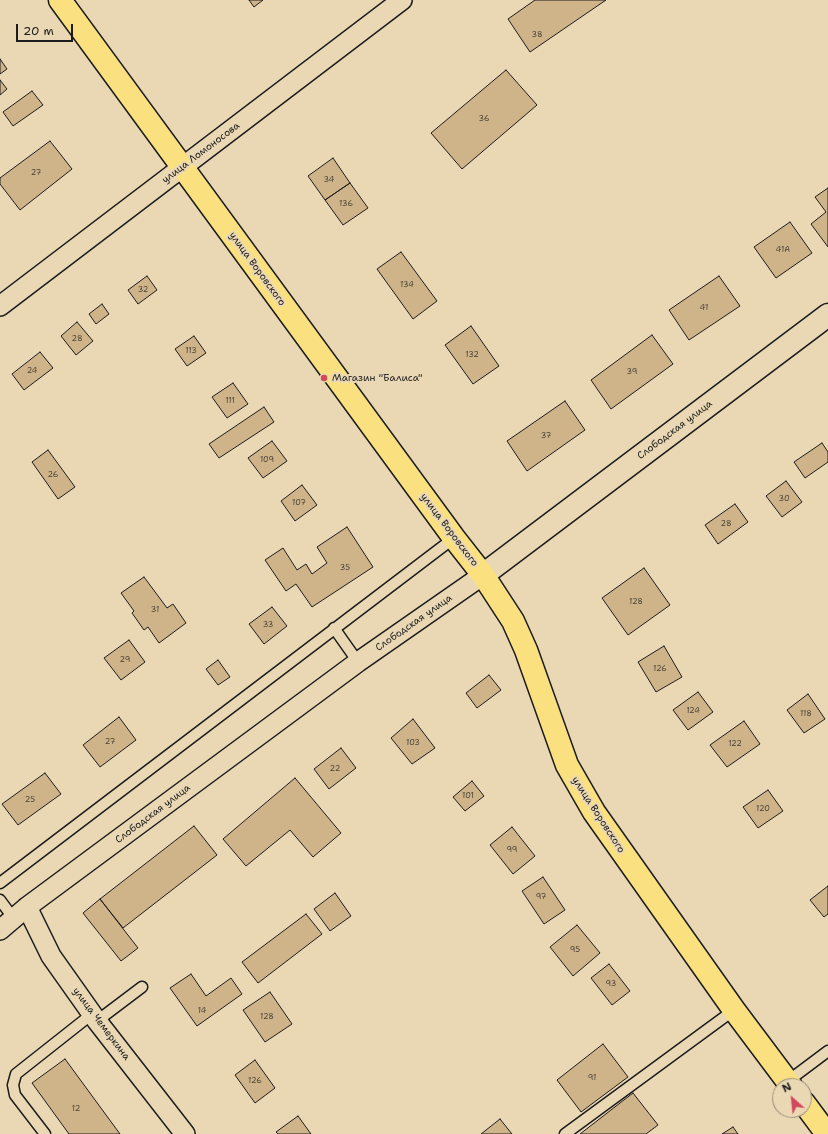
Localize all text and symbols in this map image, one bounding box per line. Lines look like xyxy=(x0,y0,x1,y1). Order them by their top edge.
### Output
scale bar xyxy=(18,16,75,42)
text: 20 m xyxy=(23,23,54,39)
house number: 38 xyxy=(532,30,542,40)
house number: 36 xyxy=(479,114,489,124)
street label: улица Ломоносова xyxy=(160,120,242,186)
house number: 27 xyxy=(31,168,41,178)
house number: 34 xyxy=(324,175,334,185)
house number: 136 xyxy=(339,199,353,209)
street label: улица Воровского xyxy=(226,230,288,308)
house number: 41А xyxy=(776,245,790,255)
house number: 134 xyxy=(400,280,414,290)
house number: 32 xyxy=(138,285,148,295)
house number: 41 xyxy=(700,303,708,313)
house number: 28 xyxy=(72,334,82,344)
house number: 113 xyxy=(185,346,197,356)
house number: 132 xyxy=(465,350,479,360)
house number: 24 xyxy=(27,366,37,376)
house number: 39 xyxy=(627,367,637,377)
place label: Магазин "Балиса" xyxy=(332,372,423,384)
marker: Магазин "Балиса" xyxy=(319,373,329,383)
house number: 111 xyxy=(225,396,235,406)
street label: Слободская улица xyxy=(635,398,715,462)
house number: 37 xyxy=(541,431,551,441)
house number: 109 xyxy=(260,455,274,465)
house number: 26 xyxy=(48,470,58,480)
street label: улица Воровского xyxy=(418,491,480,569)
house number: 30 xyxy=(778,494,790,504)
house number: 107 xyxy=(292,498,306,508)
house number: 28 xyxy=(721,519,731,529)
house number: 35 xyxy=(340,563,350,573)
street label: Слободская улица xyxy=(373,592,455,654)
house number: 128 xyxy=(629,597,643,607)
house number: 31 xyxy=(151,605,159,615)
house number: 33 xyxy=(263,620,273,630)
house number: 29 xyxy=(120,655,130,665)
house number: 126 xyxy=(653,664,667,674)
house number: 124 xyxy=(686,706,700,716)
house number: 118 xyxy=(800,709,812,719)
house number: 27 xyxy=(105,737,115,747)
house number: 103 xyxy=(406,738,420,748)
house number: 122 xyxy=(728,739,742,749)
house number: 22 xyxy=(330,764,340,774)
street label: улица Воровского xyxy=(569,775,627,855)
street label: Слободская улица xyxy=(113,782,193,846)
house number: 101 xyxy=(462,791,474,801)
house number: 25 xyxy=(25,795,35,805)
house number: 120 xyxy=(756,804,770,814)
house number: 99 xyxy=(507,845,517,855)
house number: 97 xyxy=(536,892,546,902)
house number: 95 xyxy=(570,945,580,955)
house number: 93 xyxy=(606,979,616,989)
street label: улица Чемеркина xyxy=(70,985,132,1063)
house number: 14 xyxy=(198,1006,206,1016)
house number: 128 xyxy=(260,1012,274,1022)
house number: 91 xyxy=(588,1073,596,1083)
house number: 126 xyxy=(248,1076,262,1086)
north arrow xyxy=(772,1078,812,1118)
text: N xyxy=(779,1079,794,1096)
house number: 12 xyxy=(72,1104,80,1114)

